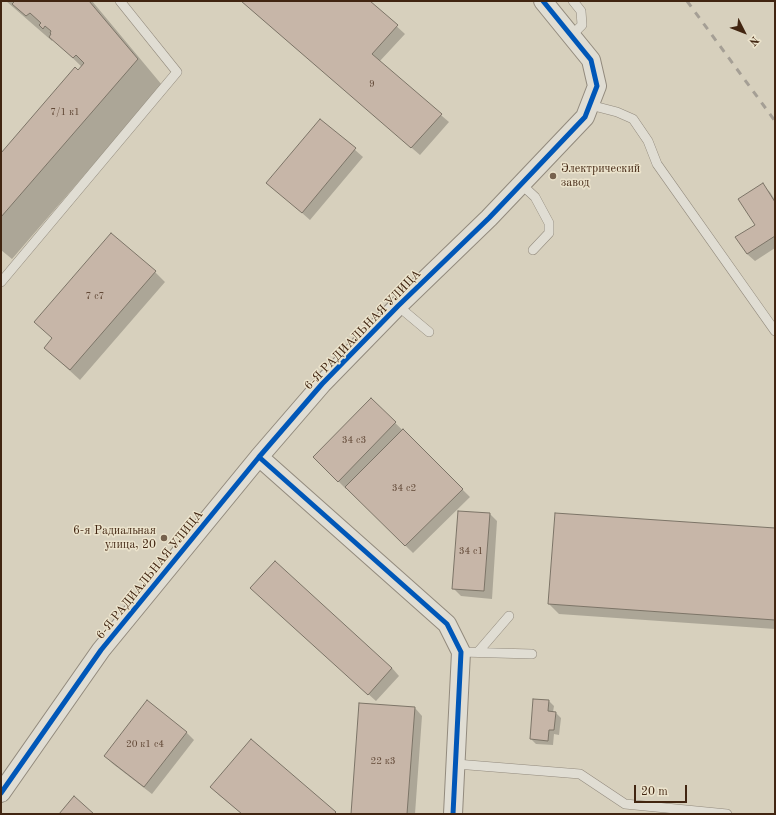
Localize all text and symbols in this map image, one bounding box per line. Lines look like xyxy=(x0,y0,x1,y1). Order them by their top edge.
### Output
north arrow xyxy=(724,12,764,52)
text: N xyxy=(746,34,760,47)
house number: 9 xyxy=(369,78,375,90)
house number: 7/1 к1 xyxy=(50,106,80,118)
place label: Электрический завод xyxy=(561,162,640,190)
marker: Электрический завод xyxy=(548,171,558,181)
street label: 6-Я РАДИАЛЬНАЯ УЛИЦА xyxy=(302,267,424,393)
house number: 7 с7 xyxy=(86,290,104,302)
house number: 34 с3 xyxy=(342,434,366,446)
house number: 34 с2 xyxy=(392,482,416,494)
street label: 6-Я РАДИАЛЬНАЯ УЛИЦА xyxy=(94,508,206,642)
place label: 6-я Радиальная улица, 20 xyxy=(73,524,156,552)
marker: 6-я Радиальная улица, 20 xyxy=(159,533,169,543)
house number: 34 с1 xyxy=(459,545,483,557)
house number: 20 к1 с4 xyxy=(126,738,164,750)
house number: 22 к3 xyxy=(370,755,396,767)
scale bar xyxy=(636,777,689,803)
text: 20 m xyxy=(641,786,668,798)

